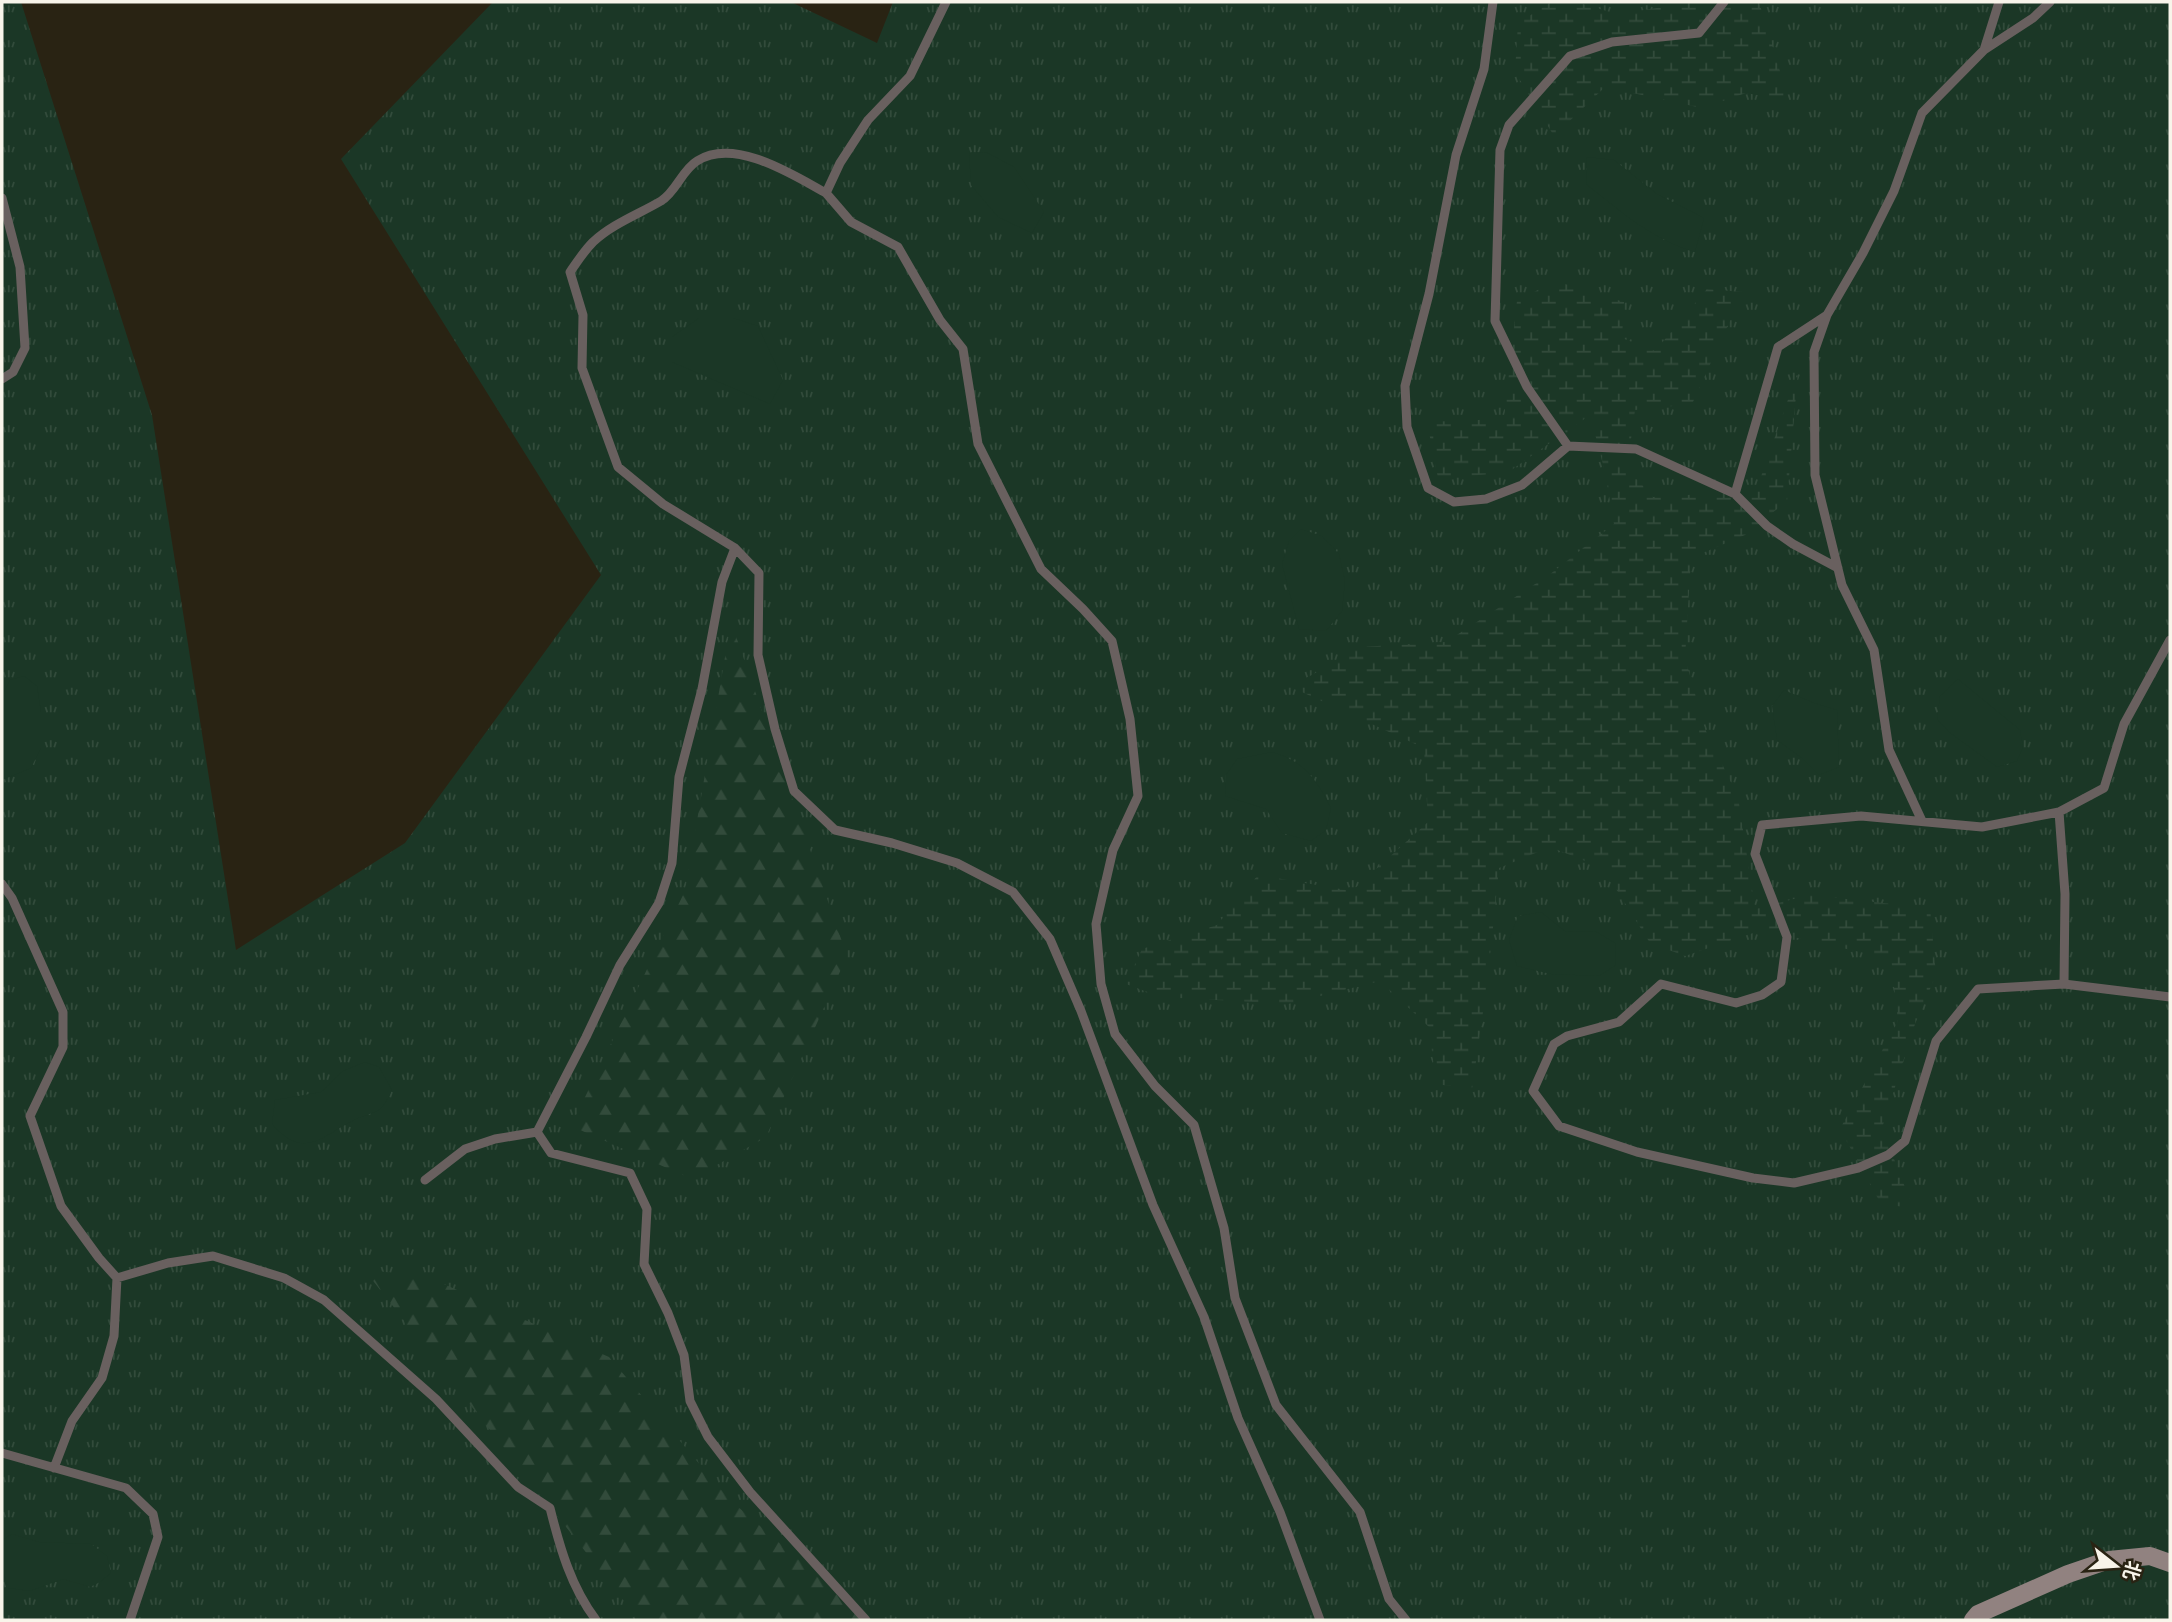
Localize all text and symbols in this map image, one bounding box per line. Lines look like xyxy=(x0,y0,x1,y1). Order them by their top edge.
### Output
north arrow xyxy=(2081,1531,2151,1601)
text: 北 xyxy=(2119,1559,2145,1583)

